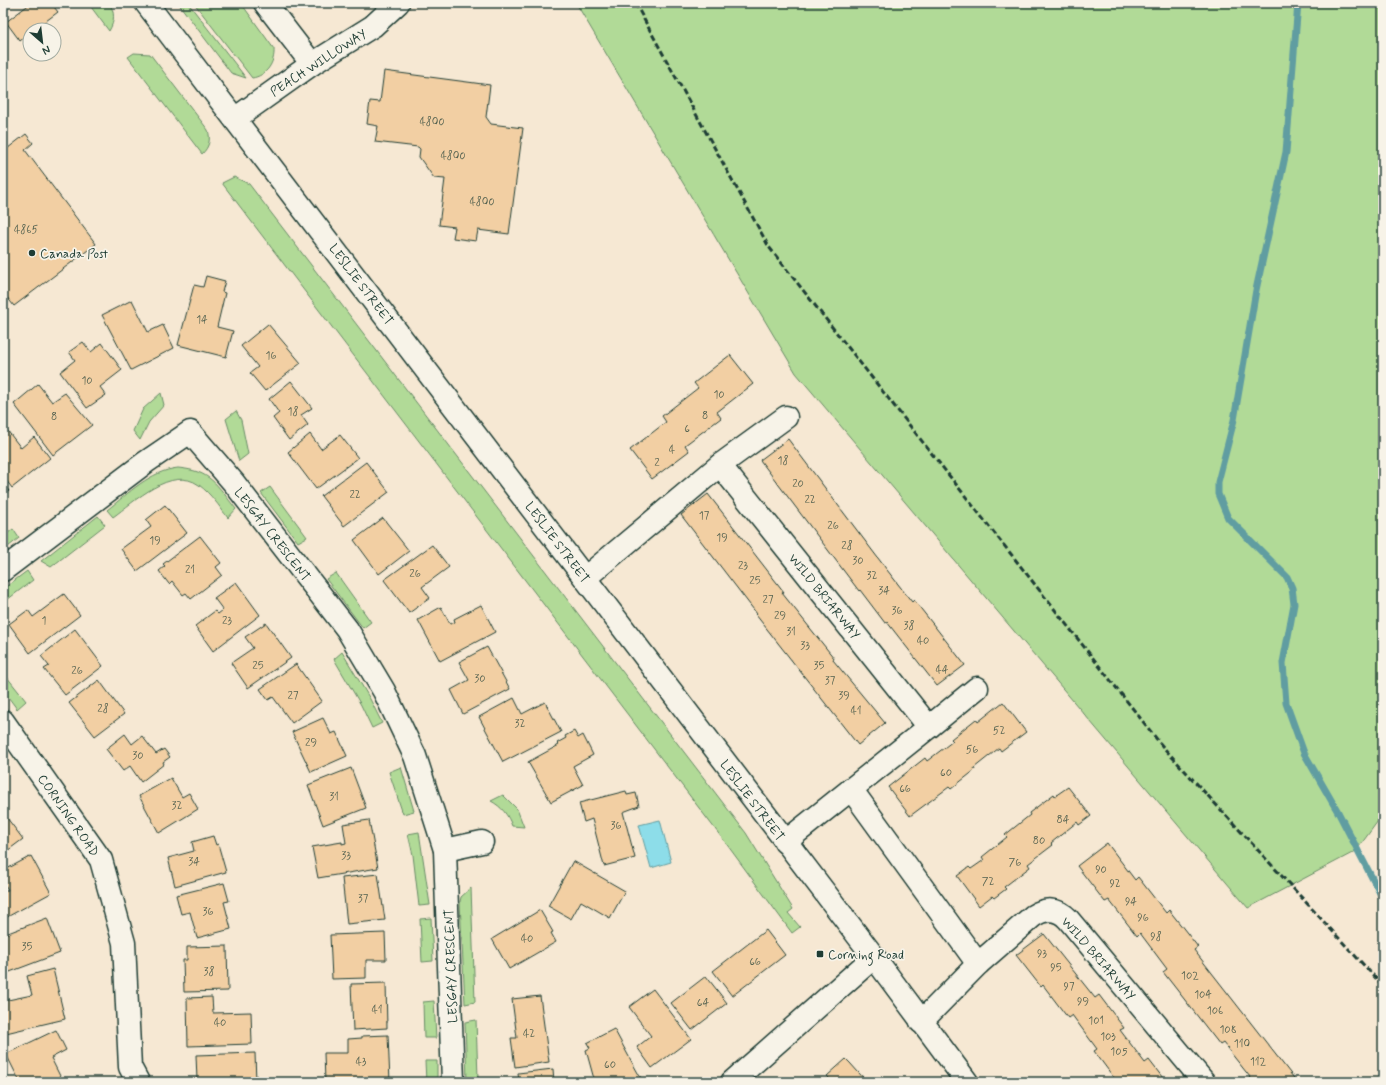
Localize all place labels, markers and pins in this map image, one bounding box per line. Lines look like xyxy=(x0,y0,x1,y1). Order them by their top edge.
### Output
place label: Canada Post xyxy=(40,246,108,263)
marker: Canada Post xyxy=(27,248,37,258)
place label: Corning Road xyxy=(828,947,904,966)
marker: Corning Road xyxy=(815,949,825,959)

